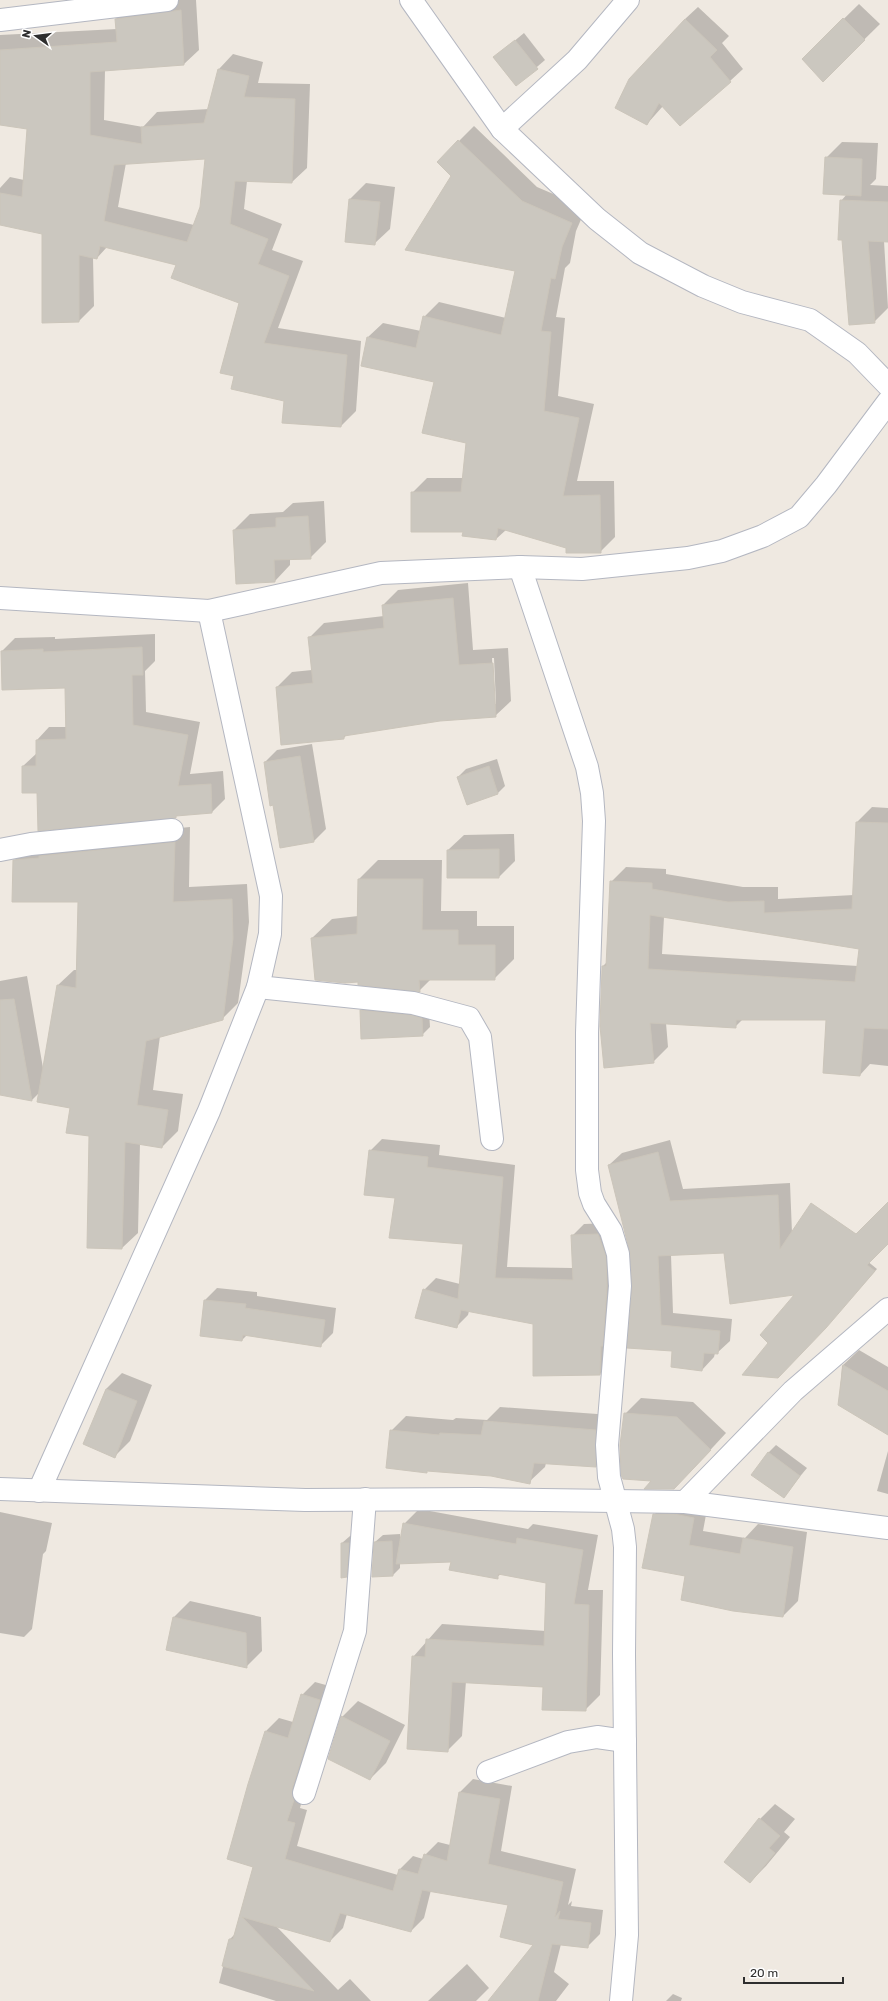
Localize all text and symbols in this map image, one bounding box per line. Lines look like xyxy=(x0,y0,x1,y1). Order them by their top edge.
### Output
north arrow xyxy=(16,16,56,56)
text: N xyxy=(20,28,34,39)
scale bar xyxy=(744,1959,843,1985)
text: 20 m xyxy=(750,1966,778,1980)

